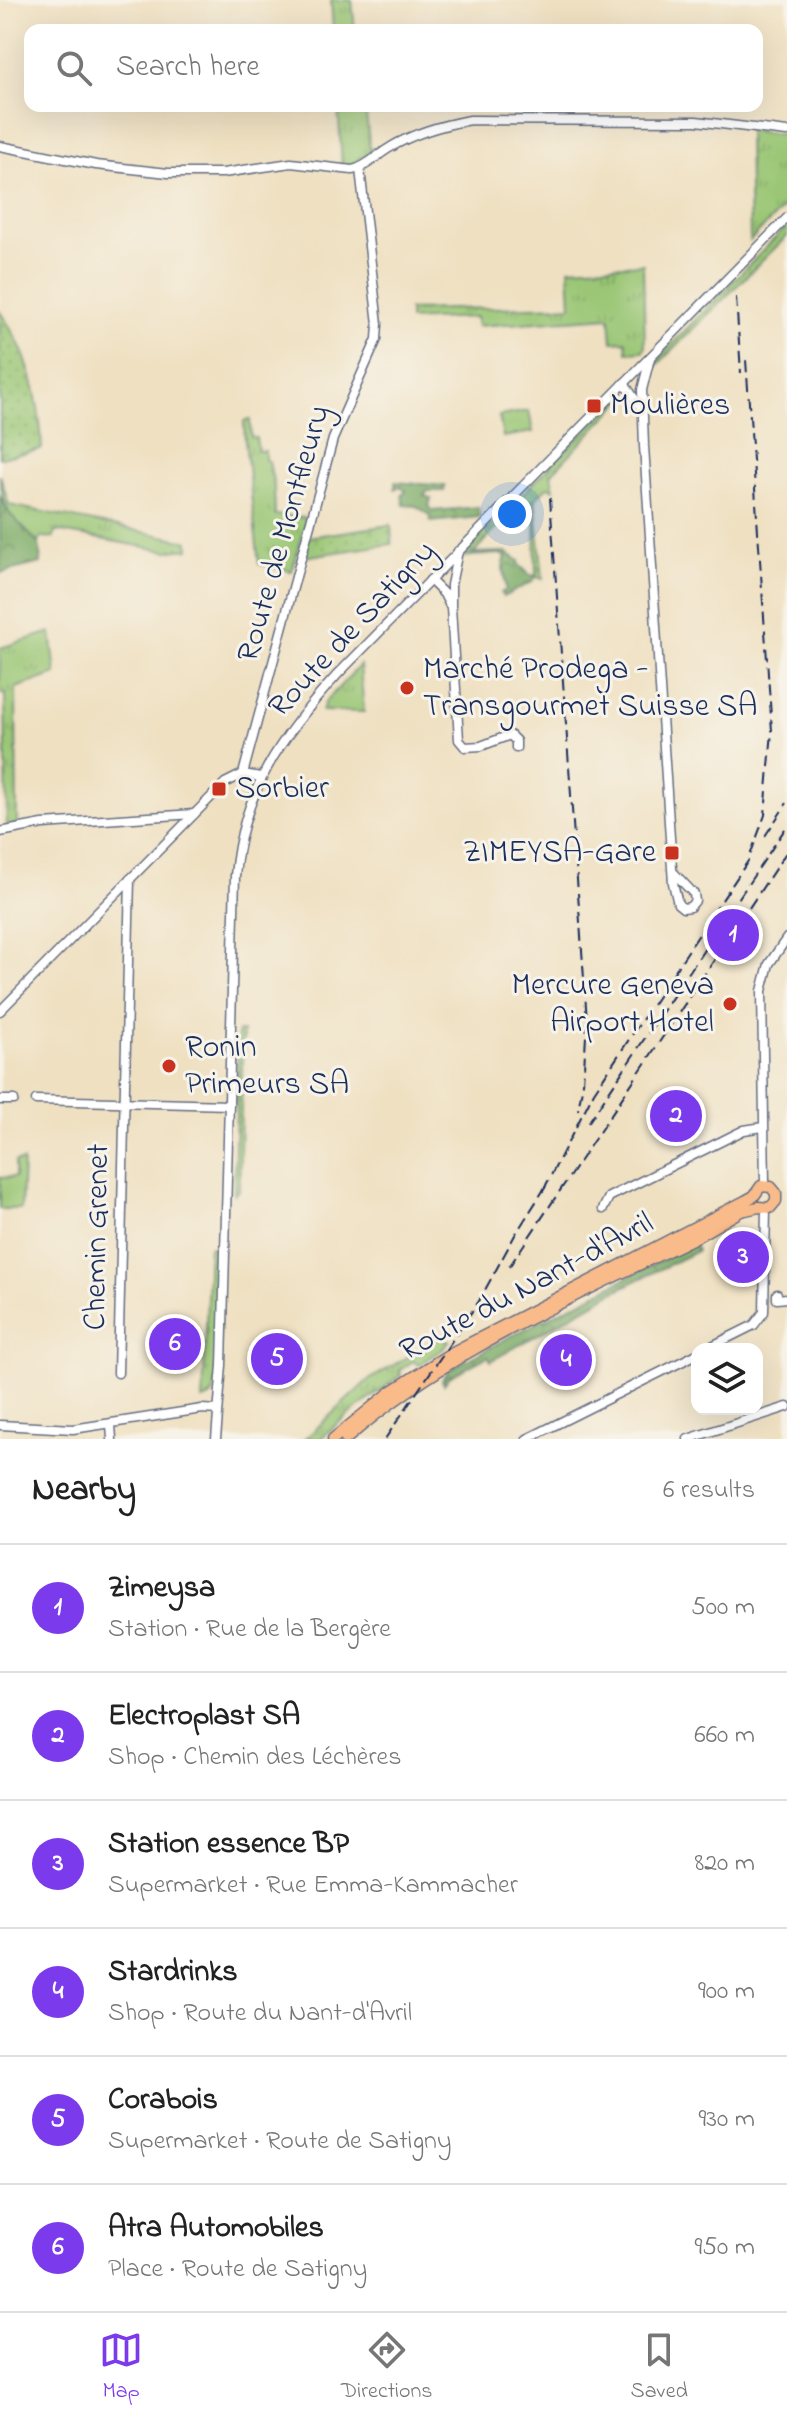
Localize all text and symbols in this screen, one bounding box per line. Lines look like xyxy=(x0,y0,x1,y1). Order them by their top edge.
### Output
search box xyxy=(24,24,763,112)
icon: search xyxy=(52,46,96,90)
text: Search here xyxy=(116,46,260,90)
place label: Moulières xyxy=(610,383,730,430)
marker: Moulières xyxy=(585,397,603,415)
street label: Route de Montfleury xyxy=(226,400,344,668)
your location xyxy=(492,494,532,534)
street label: Route de Satigny xyxy=(258,531,448,729)
place label: Marché Prodega - Transgourmet Suisse SA xyxy=(423,647,757,731)
marker: Marché Prodega - Transgourmet Suisse SA xyxy=(398,679,416,697)
place label: Sorbier xyxy=(235,766,329,813)
marker: Sorbier xyxy=(210,780,228,798)
place label: ZIMEYSA-Gare xyxy=(463,830,657,877)
marker: ZIMEYSA-Gare xyxy=(663,844,681,862)
pin: 1 xyxy=(707,905,759,965)
place label: Mercure Geneva Airport Hotel xyxy=(512,963,714,1047)
marker: Mercure Geneva Airport Hotel xyxy=(721,995,739,1013)
place label: Ronin Primeurs SA xyxy=(185,1025,349,1109)
marker: Ronin Primeurs SA xyxy=(160,1057,178,1075)
pin: 2 xyxy=(650,1086,702,1146)
street label: Chemin Grenet xyxy=(73,1143,123,1331)
street label: Route du Nant-d'Avril xyxy=(392,1201,662,1375)
pin: 3 xyxy=(717,1227,769,1287)
pin: 6 xyxy=(149,1314,201,1374)
pin: 5 xyxy=(251,1329,303,1389)
pin: 4 xyxy=(540,1330,592,1390)
map controls xyxy=(691,1343,763,1415)
button: layers xyxy=(691,1343,763,1415)
text: Nearby xyxy=(32,1466,136,1516)
text: 6 results xyxy=(663,1472,755,1510)
text: Zimeysa xyxy=(108,1567,215,1611)
text: 1 xyxy=(54,1589,62,1627)
text: 500 m xyxy=(691,1589,755,1627)
text: Station · Rue de la Bergère xyxy=(108,1611,391,1649)
text: Electroplast SA xyxy=(108,1695,300,1739)
text: 2 xyxy=(52,1717,64,1755)
text: 660 m xyxy=(694,1717,755,1755)
text: Shop · Chemin des Léchères xyxy=(108,1739,401,1777)
text: Station essence BP xyxy=(108,1823,349,1867)
text: 3 xyxy=(53,1845,63,1883)
text: 820 m xyxy=(694,1845,755,1883)
text: Supermarket · Rue Emma-Kammacher xyxy=(108,1867,518,1905)
text: Stardrinks xyxy=(108,1951,238,1995)
text: 4 xyxy=(53,1973,63,2011)
text: 900 m xyxy=(698,1973,755,2011)
text: Shop · Route du Nant-d'Avril xyxy=(108,1995,412,2033)
text: Corabois xyxy=(108,2079,218,2123)
text: 5 xyxy=(51,2101,65,2139)
text: 930 m xyxy=(699,2101,755,2139)
text: Supermarket · Route de Satigny xyxy=(108,2123,451,2161)
text: Atra Automobiles xyxy=(108,2207,324,2251)
text: 6 xyxy=(52,2229,64,2267)
text: 950 m xyxy=(694,2229,755,2267)
text: Place · Route de Satigny xyxy=(108,2251,367,2289)
tab: Map xyxy=(99,2328,143,2408)
tab: Directions xyxy=(341,2328,432,2408)
tab: Saved xyxy=(631,2328,688,2408)

